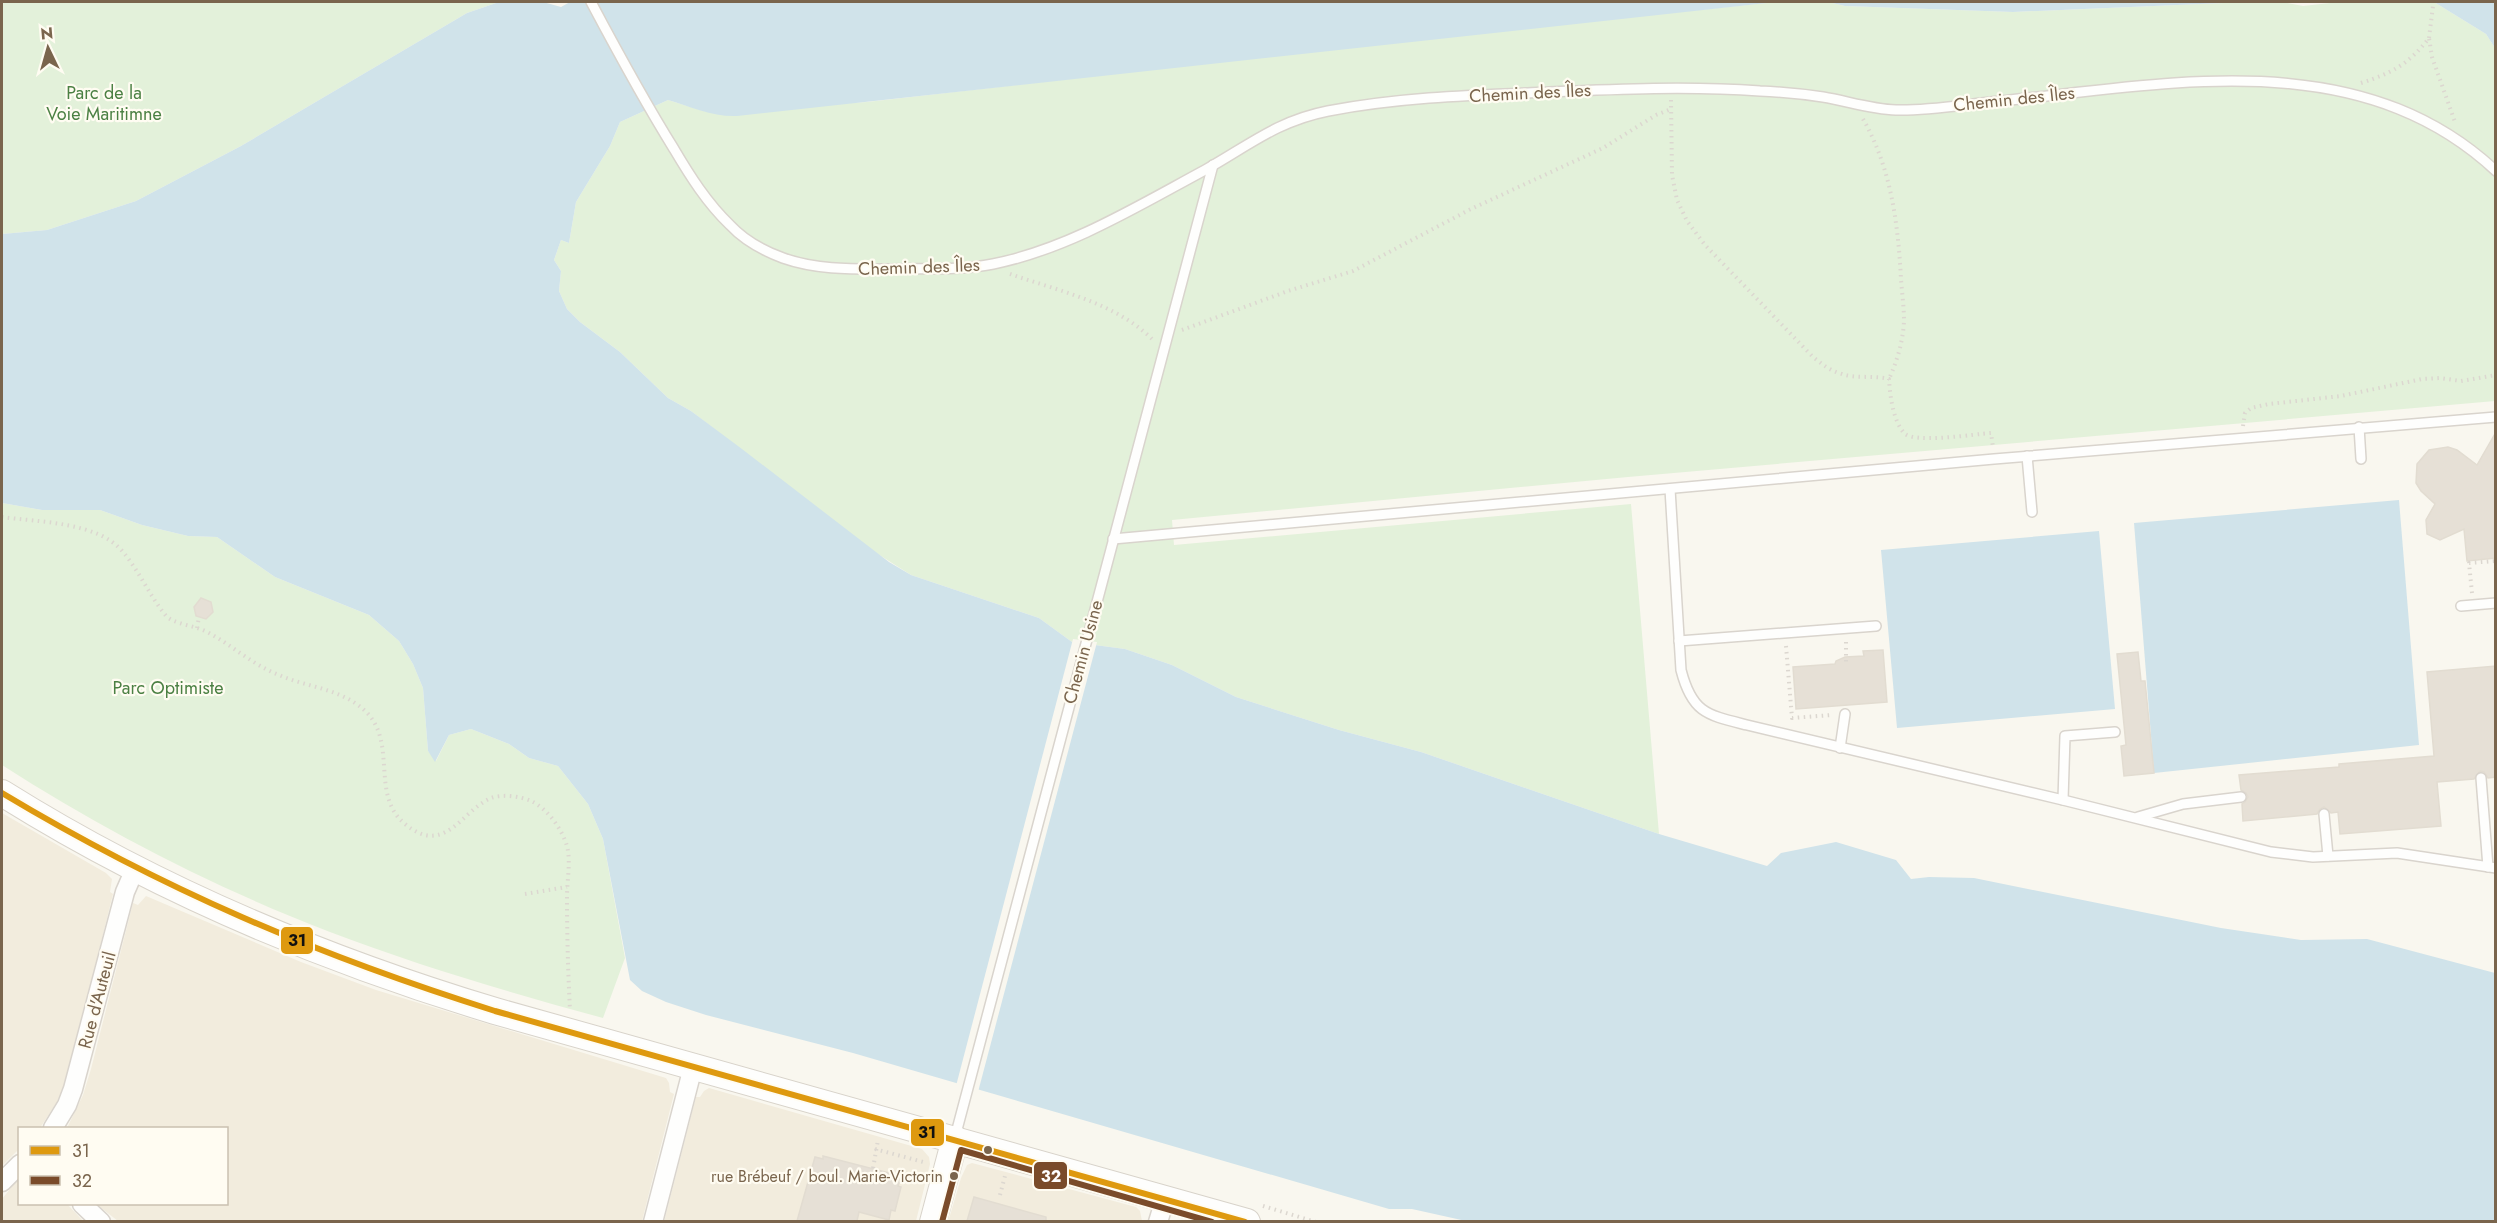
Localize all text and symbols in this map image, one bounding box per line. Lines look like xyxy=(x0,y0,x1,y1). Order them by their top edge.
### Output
north arrow xyxy=(18,18,78,78)
text: N xyxy=(39,22,54,46)
street label: Chemin des Îles xyxy=(1468,77,1592,109)
park label: Parc de la Voie Maritimne xyxy=(46,80,162,127)
street label: Chemin des Îles xyxy=(1952,80,2076,118)
street label: Chemin des Îles xyxy=(858,252,980,282)
street label: Chemin Usine xyxy=(1057,597,1109,707)
park label: Parc Optimiste xyxy=(113,675,223,701)
line badge: 31 xyxy=(280,926,314,955)
text: 31 xyxy=(288,929,306,952)
street label: Rue d'Auteuil xyxy=(72,948,122,1052)
line badge: 31 xyxy=(910,1118,945,1147)
text: 31 xyxy=(918,1121,936,1144)
legend xyxy=(18,1127,228,1205)
text: 31 xyxy=(72,1138,90,1164)
unlabelled marker xyxy=(982,1144,994,1156)
line badge: 32 xyxy=(1033,1161,1068,1190)
place label: rue Brébeuf / boul. Marie-Victorin xyxy=(711,1165,943,1188)
text: 32 xyxy=(1041,1165,1061,1188)
text: 32 xyxy=(72,1168,92,1194)
marker: rue Brébeuf / boul. Marie-Victorin xyxy=(948,1170,960,1182)

